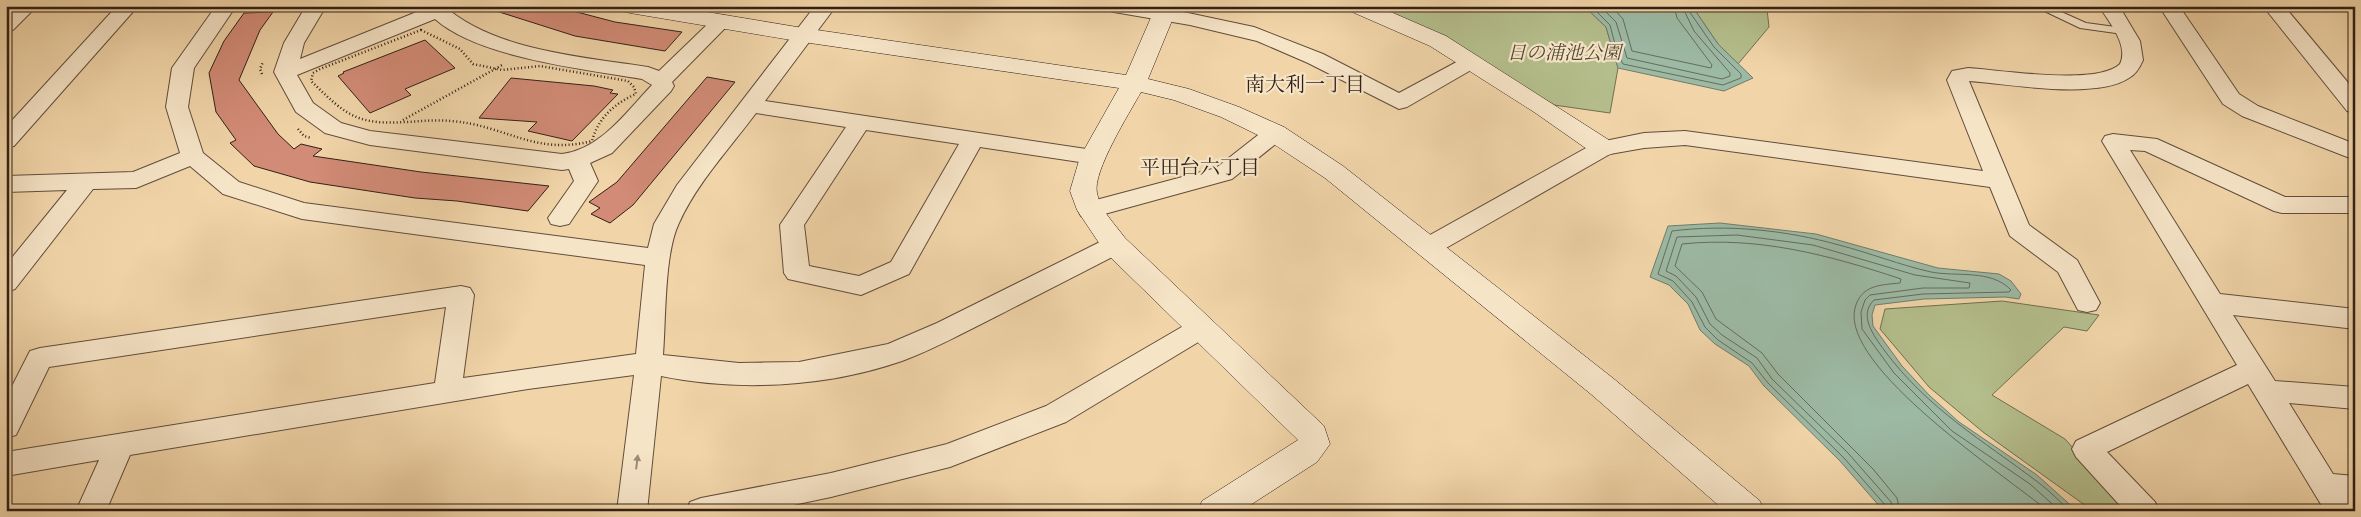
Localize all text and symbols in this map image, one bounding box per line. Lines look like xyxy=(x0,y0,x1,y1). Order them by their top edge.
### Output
park label: 日の浦池公園 xyxy=(1507,42,1624,66)
district label: 南大利一丁目 xyxy=(1245,73,1365,98)
district label: 平田台六丁目 xyxy=(1140,156,1260,181)
one-way arrow xyxy=(633,454,641,470)

